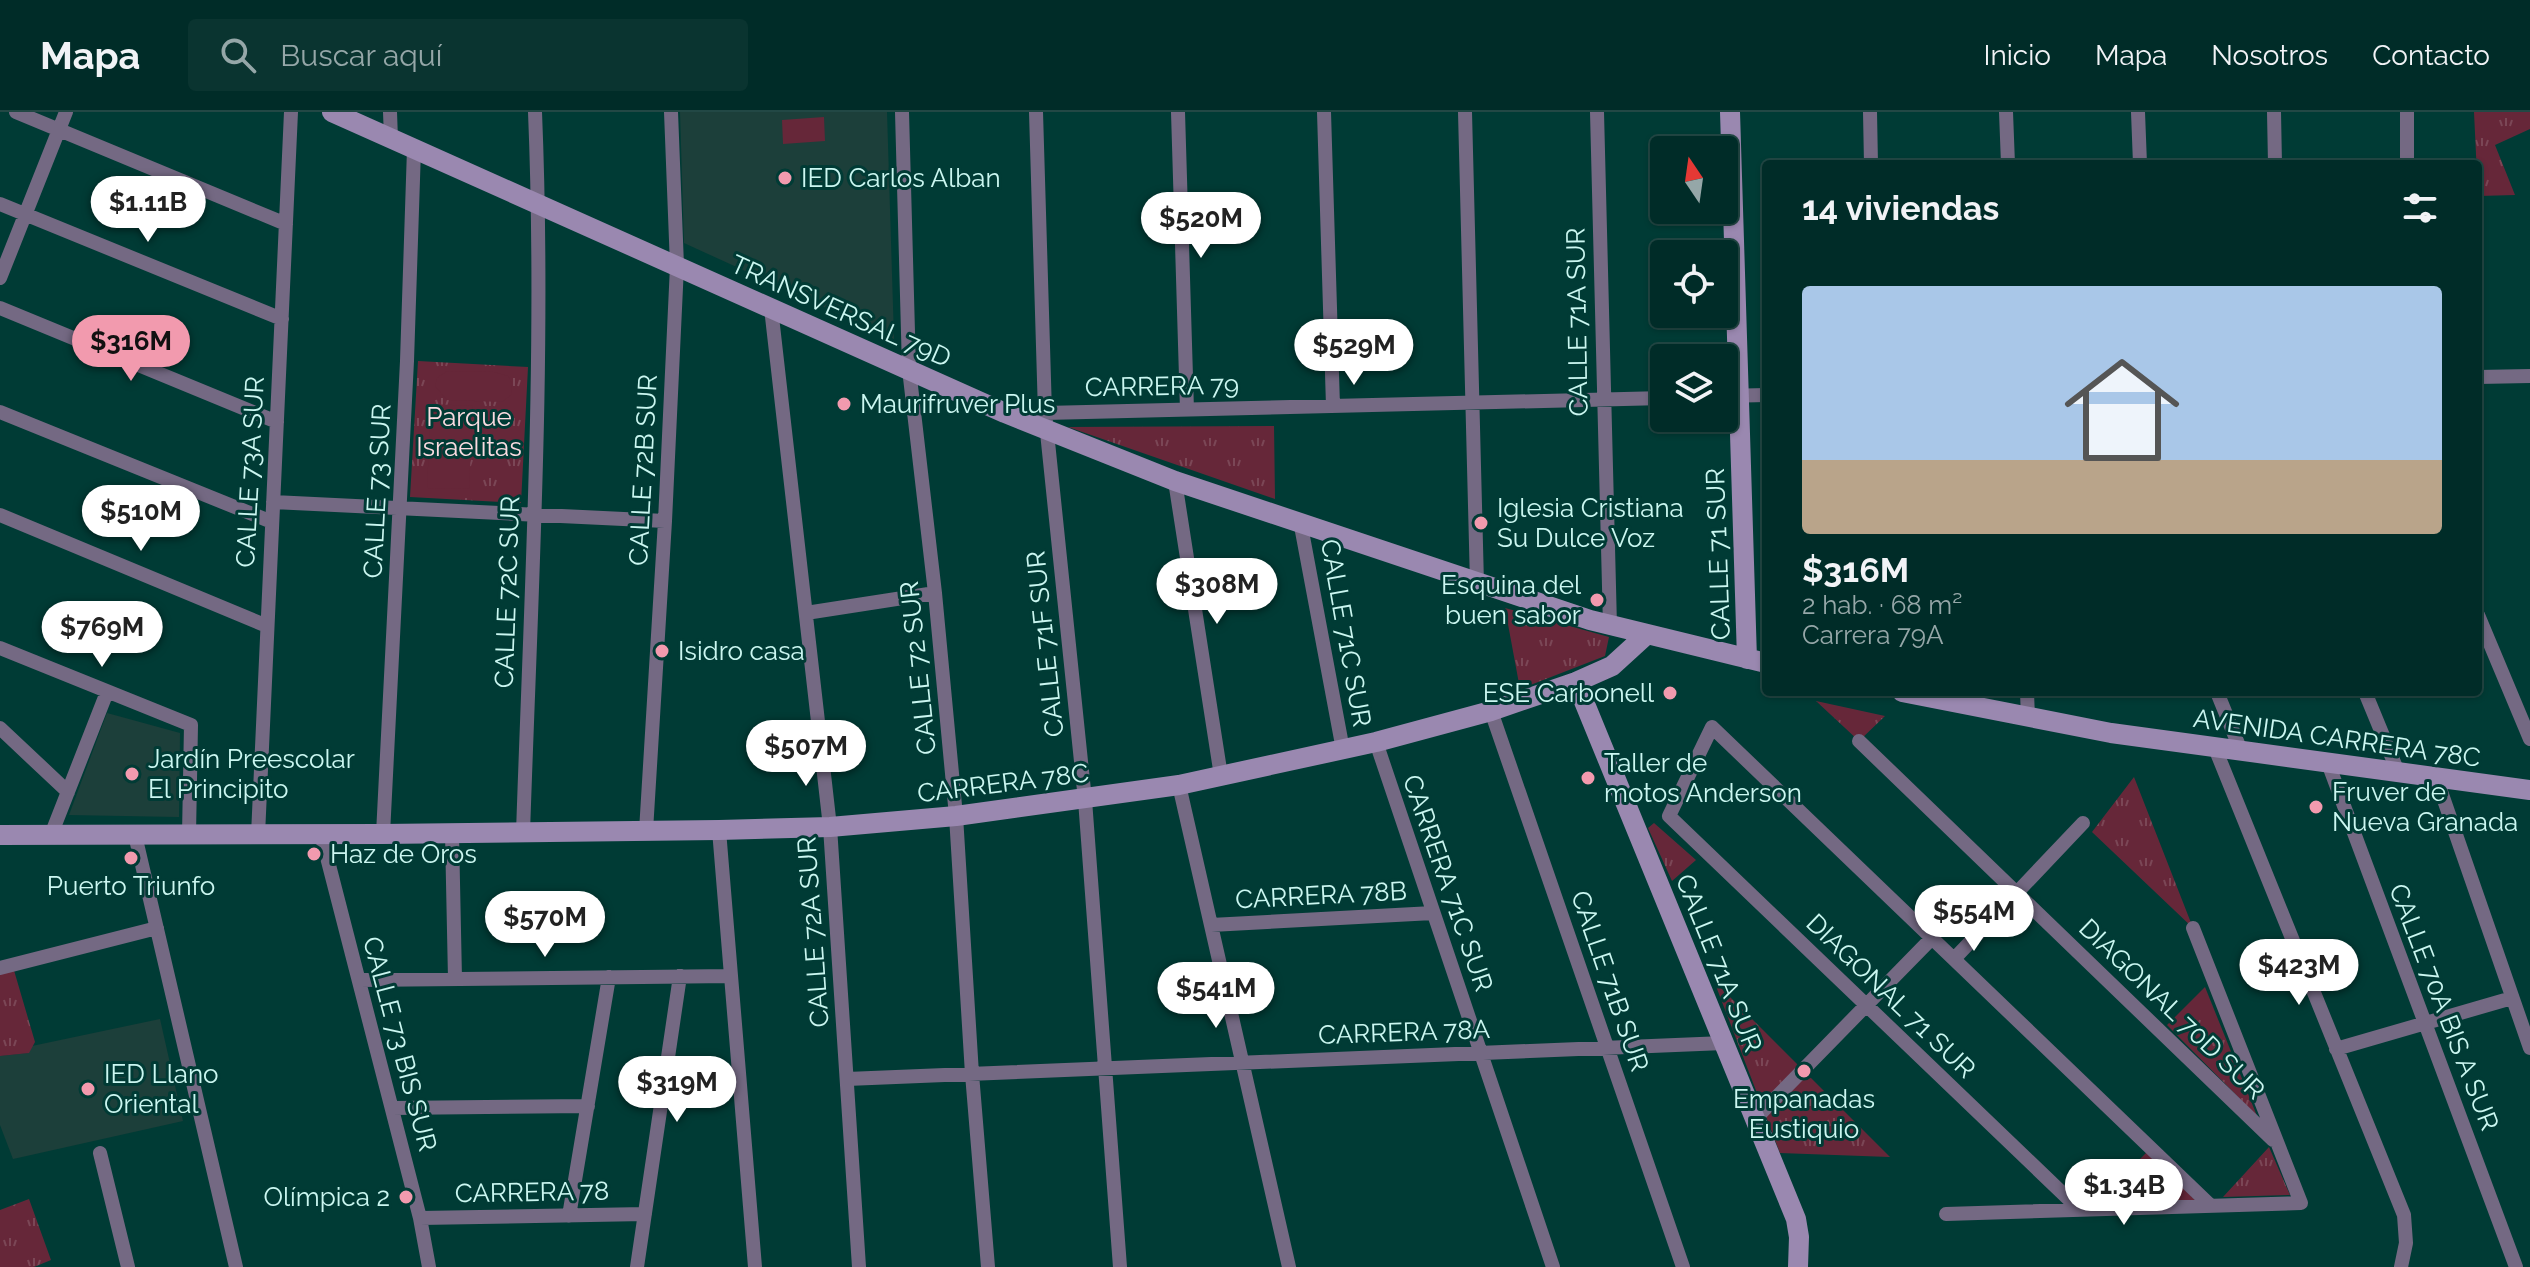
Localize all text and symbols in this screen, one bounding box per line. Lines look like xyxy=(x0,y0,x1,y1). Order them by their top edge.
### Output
search box xyxy=(188,19,748,91)
text: Mapa xyxy=(40,33,140,78)
icon: search xyxy=(216,33,260,77)
text: Buscar aquí xyxy=(280,38,442,73)
text: Inicio xyxy=(1983,39,2051,72)
text: Mapa xyxy=(2095,39,2167,72)
text: Nosotros xyxy=(2211,39,2328,72)
text: Contacto xyxy=(2372,39,2490,72)
north arrow xyxy=(1650,136,1738,224)
map controls xyxy=(1650,136,1738,432)
place label: IED Carlos Alban xyxy=(801,163,1001,193)
marker: IED Carlos Alban xyxy=(776,169,794,187)
pin: $1.11B xyxy=(83,176,213,244)
icon: filters xyxy=(2398,186,2442,230)
text: $1.11B xyxy=(109,187,187,217)
text: 14 viviendas xyxy=(1802,188,1999,228)
pin: $520M xyxy=(1145,192,1257,260)
text: $520M xyxy=(1159,203,1243,233)
street label: CALLE 71A SUR xyxy=(1560,227,1594,417)
button: locate xyxy=(1650,240,1738,328)
street label: TRANSVERSAL 79D xyxy=(726,249,956,373)
pin: $316M xyxy=(75,315,187,383)
pin: $529M xyxy=(1298,319,1410,387)
text: $316M xyxy=(90,326,172,356)
text: $529M xyxy=(1312,330,1396,360)
icon: home xyxy=(2050,338,2194,482)
button: layers xyxy=(1650,344,1738,432)
street label: CARRERA 79 xyxy=(1085,370,1239,402)
street label: CALLE 72B SUR xyxy=(623,373,663,567)
street label: CALLE 73A SUR xyxy=(230,376,270,568)
place label: Maurifruver Plus xyxy=(860,389,1055,419)
marker: Maurifruver Plus xyxy=(835,395,853,413)
park label: Parque Israelitas xyxy=(416,402,522,462)
street label: CALLE 73 SUR xyxy=(357,403,397,579)
street label: CALLE 71 SUR xyxy=(1700,468,1736,640)
pin: $510M xyxy=(85,485,197,553)
place label: Iglesia Cristiana Su Dulce Voz xyxy=(1497,493,1684,553)
street label: CALLE 72C SUR xyxy=(489,495,525,689)
text: $510M xyxy=(100,496,182,526)
marker: Iglesia Cristiana Su Dulce Voz xyxy=(1472,514,1490,532)
street label: CALLE 71C SUR xyxy=(1315,537,1377,729)
street label: CALLE 71F SUR xyxy=(1020,550,1070,738)
text: $316M xyxy=(1802,550,1909,590)
pin: $308M xyxy=(1161,558,1273,626)
text: $308M xyxy=(1174,569,1260,599)
place label: Esquina del buen sabor xyxy=(1441,570,1582,630)
street label: CALLE 72 SUR xyxy=(894,580,942,756)
text: 2 hab. · 68 m² xyxy=(1802,590,1962,620)
marker: Esquina del buen sabor xyxy=(1588,591,1606,609)
pin: $769M xyxy=(46,601,158,669)
text: $769M xyxy=(60,612,144,642)
text: Carrera 79A xyxy=(1802,620,1944,650)
place label: Isidro casa xyxy=(678,636,805,666)
marker: Isidro casa xyxy=(653,642,671,660)
place label: ESE Carbonell xyxy=(1483,678,1655,708)
marker: ESE Carbonell xyxy=(1661,684,1679,702)
street label: AVENIDA CARRERA 78C xyxy=(2191,703,2483,773)
pin: $507M xyxy=(750,720,862,788)
text: $507M xyxy=(764,731,848,761)
place label: Jardín Preescolar El Principito xyxy=(148,744,355,804)
place label: Taller de motos Anderson xyxy=(1604,748,1802,808)
street label: CARRERA 78C xyxy=(916,758,1091,808)
marker: Jardín Preescolar El Principito xyxy=(123,765,141,783)
marker: Taller de motos Anderson xyxy=(1579,769,1597,787)
street label: CARRERA 71C SUR xyxy=(1397,771,1499,995)
place label: Fruver de Nueva Granada xyxy=(2332,777,2518,837)
marker: Fruver de Nueva Granada xyxy=(2307,798,2325,816)
street label: CALLE 72A SUR xyxy=(791,836,835,1028)
place label: Haz de Oros xyxy=(330,839,477,869)
marker: Haz de Oros xyxy=(305,845,323,863)
marker: Puerto Triunfo xyxy=(122,849,140,867)
street label: CALLE 71A SUR xyxy=(1670,870,1768,1056)
place label: Puerto Triunfo xyxy=(47,871,215,901)
street label: CARRERA 78B xyxy=(1234,876,1408,914)
street label: CALLE 70A BIS A SUR xyxy=(2383,879,2505,1135)
pin: $554M xyxy=(1918,885,2030,953)
street label: CALLE 71B SUR xyxy=(1565,887,1655,1075)
pin: $570M xyxy=(489,891,601,959)
text: $554M xyxy=(1933,896,2015,926)
text: $570M xyxy=(503,902,587,932)
street label: DIAGONAL 71 SUR xyxy=(1800,908,1982,1084)
street label: DIAGONAL 70D SUR xyxy=(2073,913,2271,1105)
street label: CALLE 73 BIS SUR xyxy=(357,933,443,1155)
pin: $423M xyxy=(2243,939,2355,1007)
text: $423M xyxy=(2258,950,2341,980)
pin: $541M xyxy=(1160,962,1272,1030)
text: $541M xyxy=(1175,973,1257,1003)
street label: CARRERA 78A xyxy=(1318,1014,1491,1050)
pin: $319M xyxy=(621,1056,733,1124)
place label: IED Llano Oriental xyxy=(104,1059,219,1119)
marker: Empanadas Eustiquio xyxy=(1795,1062,1813,1080)
text: $319M xyxy=(636,1067,718,1097)
marker: IED Llano Oriental xyxy=(79,1080,97,1098)
place label: Empanadas Eustiquio xyxy=(1733,1084,1875,1144)
pin: $1.34B xyxy=(2059,1159,2189,1227)
text: $1.34B xyxy=(2083,1170,2165,1200)
street label: CARRERA 78 xyxy=(454,1176,610,1208)
place label: Olímpica 2 xyxy=(264,1182,390,1212)
marker: Olímpica 2 xyxy=(397,1188,415,1206)

